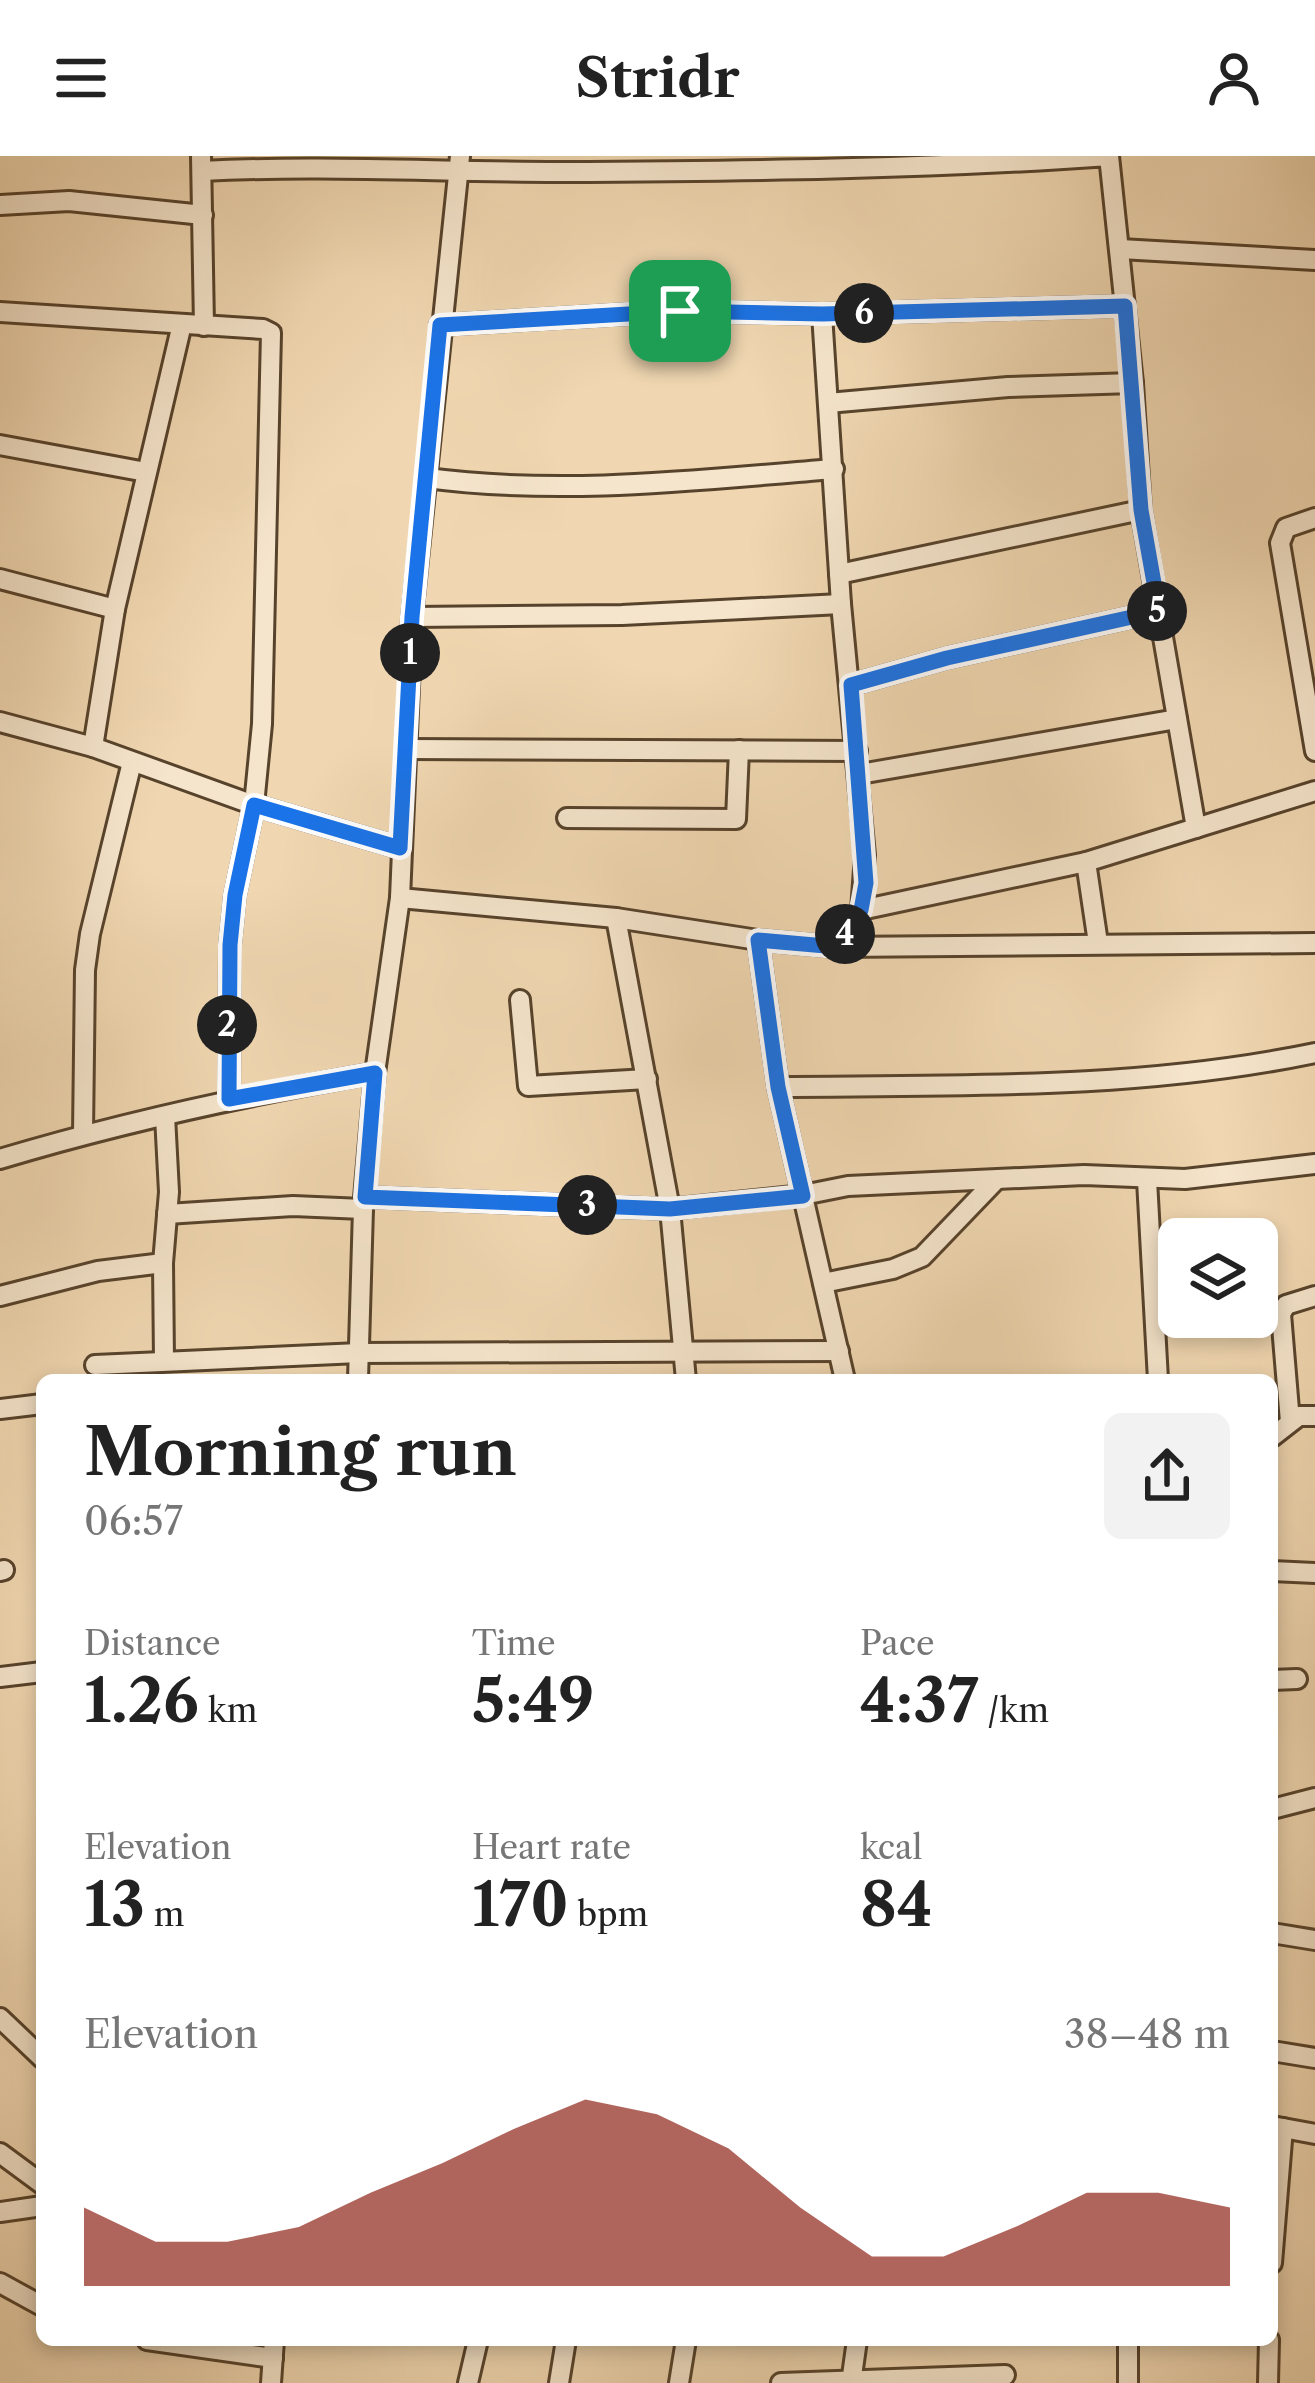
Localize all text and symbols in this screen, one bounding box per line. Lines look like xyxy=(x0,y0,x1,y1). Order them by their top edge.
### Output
icon: menu xyxy=(48,45,114,111)
text: Stridr xyxy=(575,45,740,111)
icon: person xyxy=(1201,45,1267,111)
pin xyxy=(629,260,731,362)
icon: arrive xyxy=(647,278,713,344)
pin: 6 xyxy=(834,283,894,343)
text: 6 xyxy=(854,292,874,333)
pin: 5 xyxy=(1127,581,1187,641)
text: 5 xyxy=(1148,590,1166,631)
pin: 1 xyxy=(380,623,440,683)
text: 1 xyxy=(403,632,417,673)
pin: 4 xyxy=(815,904,875,964)
text: 4 xyxy=(835,913,855,954)
pin: 2 xyxy=(197,995,257,1055)
text: 2 xyxy=(217,1004,237,1045)
pin: 3 xyxy=(557,1175,617,1235)
text: 3 xyxy=(578,1184,596,1225)
map controls xyxy=(1158,1218,1278,1338)
button: layers xyxy=(1158,1218,1278,1338)
text: Morning run xyxy=(84,1411,517,1492)
button: share xyxy=(1104,1413,1230,1539)
text: 06:57 xyxy=(84,1497,183,1545)
text: Distance xyxy=(84,1623,221,1664)
text: Time xyxy=(472,1623,555,1664)
text: Pace xyxy=(860,1623,935,1664)
text: 1.26 xyxy=(84,1664,199,1738)
text: 5:49 xyxy=(472,1664,594,1738)
text: 4:37 xyxy=(860,1664,979,1738)
text: km xyxy=(199,1690,258,1731)
text: /km xyxy=(979,1690,1049,1731)
text: Elevation xyxy=(84,1827,231,1868)
text: Heart rate xyxy=(472,1827,631,1868)
text: kcal xyxy=(860,1827,922,1868)
text: 13 xyxy=(84,1868,145,1942)
text: 170 xyxy=(472,1868,569,1942)
text: 84 xyxy=(860,1868,932,1942)
text: m xyxy=(145,1894,184,1935)
text: bpm xyxy=(569,1894,648,1935)
text: Elevation xyxy=(84,2010,258,2058)
text: 38–48 m xyxy=(1064,2010,1230,2058)

